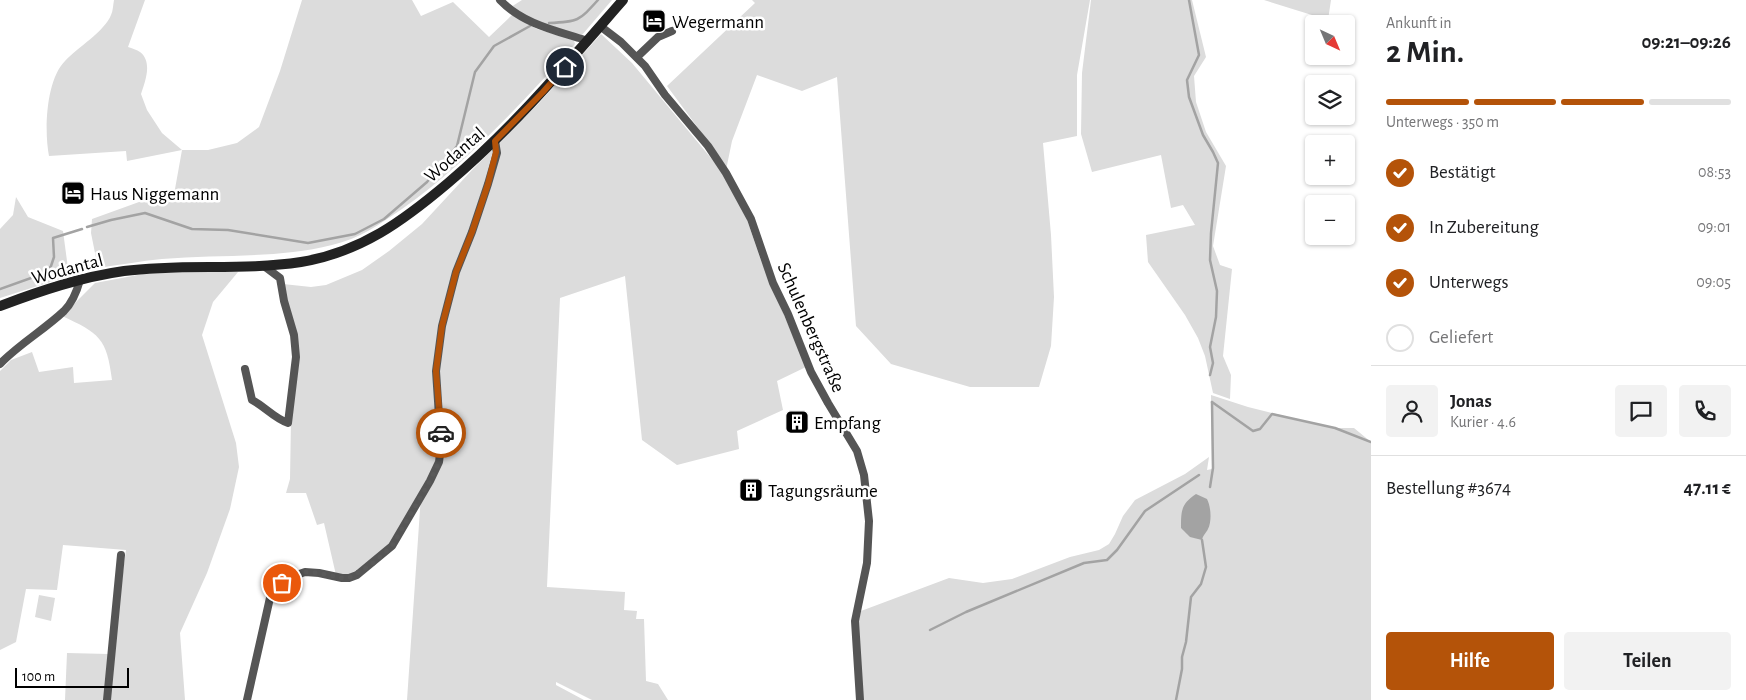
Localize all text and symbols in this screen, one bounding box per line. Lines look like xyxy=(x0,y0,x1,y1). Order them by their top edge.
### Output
hotel icon: Wegermann xyxy=(641,8,667,34)
place label: Wegermann xyxy=(672,13,764,32)
north arrow xyxy=(1305,15,1355,65)
map controls xyxy=(1305,15,1355,245)
text: Ankunft in xyxy=(1386,15,1452,31)
text: 09:21–09:26 xyxy=(1641,33,1731,52)
text: 2 Min. xyxy=(1386,36,1464,68)
pin xyxy=(544,46,586,88)
icon: home xyxy=(551,53,579,81)
button: layers xyxy=(1305,75,1355,125)
text: Unterwegs · 350 m xyxy=(1386,114,1499,130)
street label: Wodantal xyxy=(421,124,489,186)
button: + xyxy=(1305,135,1355,185)
icon: check xyxy=(1386,159,1414,187)
text: Bestätigt xyxy=(1429,163,1496,182)
text: 08:53 xyxy=(1698,164,1731,180)
hotel icon: Haus Niggemann xyxy=(60,180,86,206)
place label: Haus Niggemann xyxy=(90,185,219,204)
button: − xyxy=(1305,195,1355,245)
icon: check xyxy=(1386,214,1414,242)
text: In Zubereitung xyxy=(1429,218,1539,237)
text: 09:01 xyxy=(1697,219,1731,235)
street label: Wodantal xyxy=(30,251,105,288)
street label: Schulenbergstraße xyxy=(774,260,848,395)
icon: check xyxy=(1386,269,1414,297)
text: Unterwegs xyxy=(1429,273,1509,292)
text: 09:05 xyxy=(1696,274,1731,290)
text: Geliefert xyxy=(1429,328,1493,347)
button: person xyxy=(1386,385,1438,437)
button: chat xyxy=(1615,385,1667,437)
button: phone xyxy=(1679,385,1731,437)
text: Jonas xyxy=(1450,392,1492,411)
courier xyxy=(416,408,466,458)
building icon: Empfang xyxy=(784,409,810,435)
place label: Empfang xyxy=(814,414,881,433)
text: Kurier · 4.6 xyxy=(1450,414,1516,430)
icon: car xyxy=(427,419,455,447)
building icon: Tagungsräume xyxy=(738,477,764,503)
text: Bestellung #3674 xyxy=(1386,479,1511,498)
text: 47.11 € xyxy=(1683,479,1731,498)
place label: Tagungsräume xyxy=(768,482,878,501)
pin xyxy=(261,562,303,604)
icon: bag xyxy=(268,569,296,597)
button: Hilfe xyxy=(1386,632,1554,690)
button: Teilen xyxy=(1564,632,1731,690)
scale bar xyxy=(15,665,129,688)
text: 100 m xyxy=(22,670,55,684)

